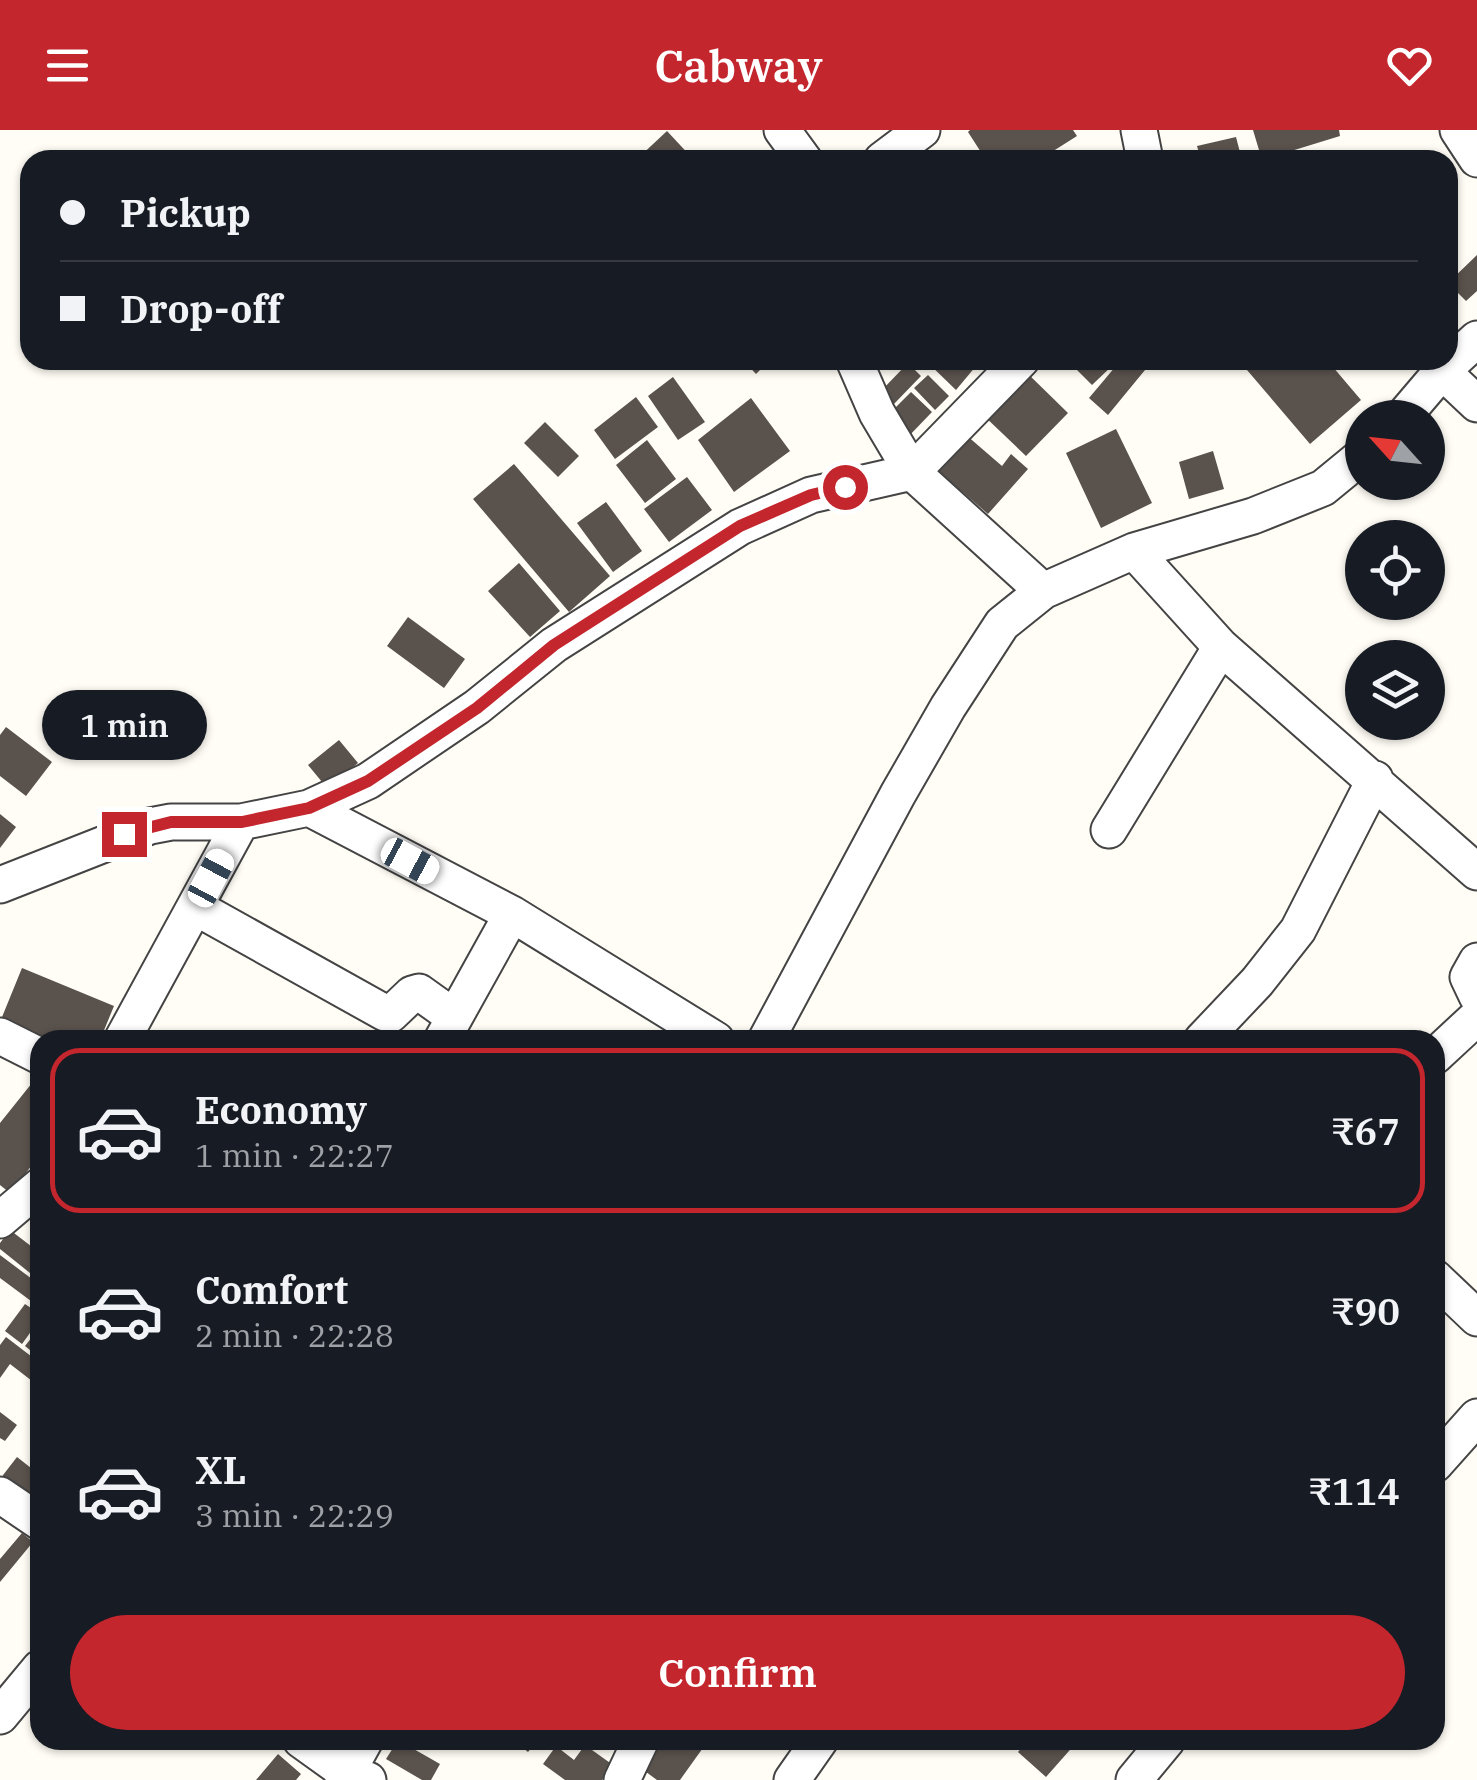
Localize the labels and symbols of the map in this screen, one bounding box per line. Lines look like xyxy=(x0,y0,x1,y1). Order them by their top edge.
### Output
north arrow xyxy=(1345,400,1445,500)
route start xyxy=(823,465,868,510)
callout: 1 min xyxy=(42,689,206,759)
route end xyxy=(102,812,147,857)
car xyxy=(376,834,444,888)
car xyxy=(184,844,238,912)

